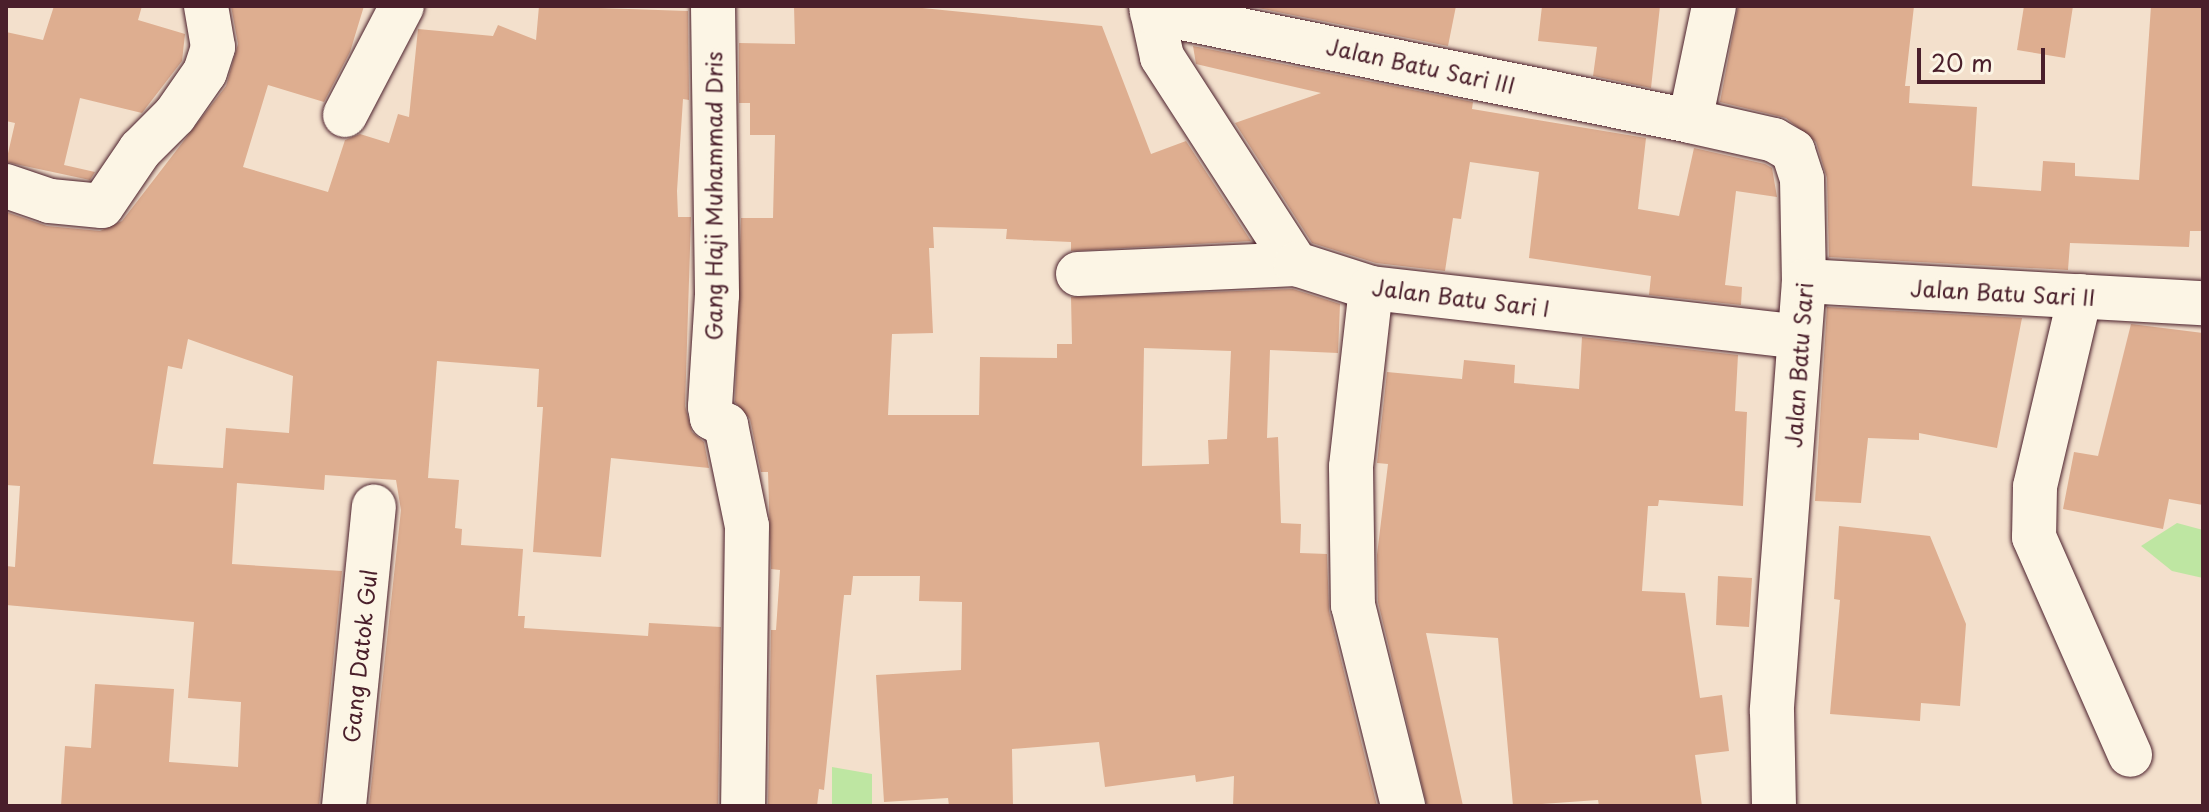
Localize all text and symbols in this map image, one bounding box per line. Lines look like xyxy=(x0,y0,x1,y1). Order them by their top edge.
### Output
street label: Jalan Batu Sari III xyxy=(1324,32,1518,98)
scale bar xyxy=(1921,32,2049,82)
text: 20 m xyxy=(1931,44,1993,80)
street label: Gang Haji Muhammad Dris xyxy=(700,51,726,341)
street label: Jalan Batu Sari I xyxy=(1370,273,1552,321)
street label: Jalan Batu Sari II xyxy=(1909,274,2097,310)
street label: Jalan Batu Sari xyxy=(1779,281,1817,449)
street label: Gang Datok Gul xyxy=(337,568,381,744)

